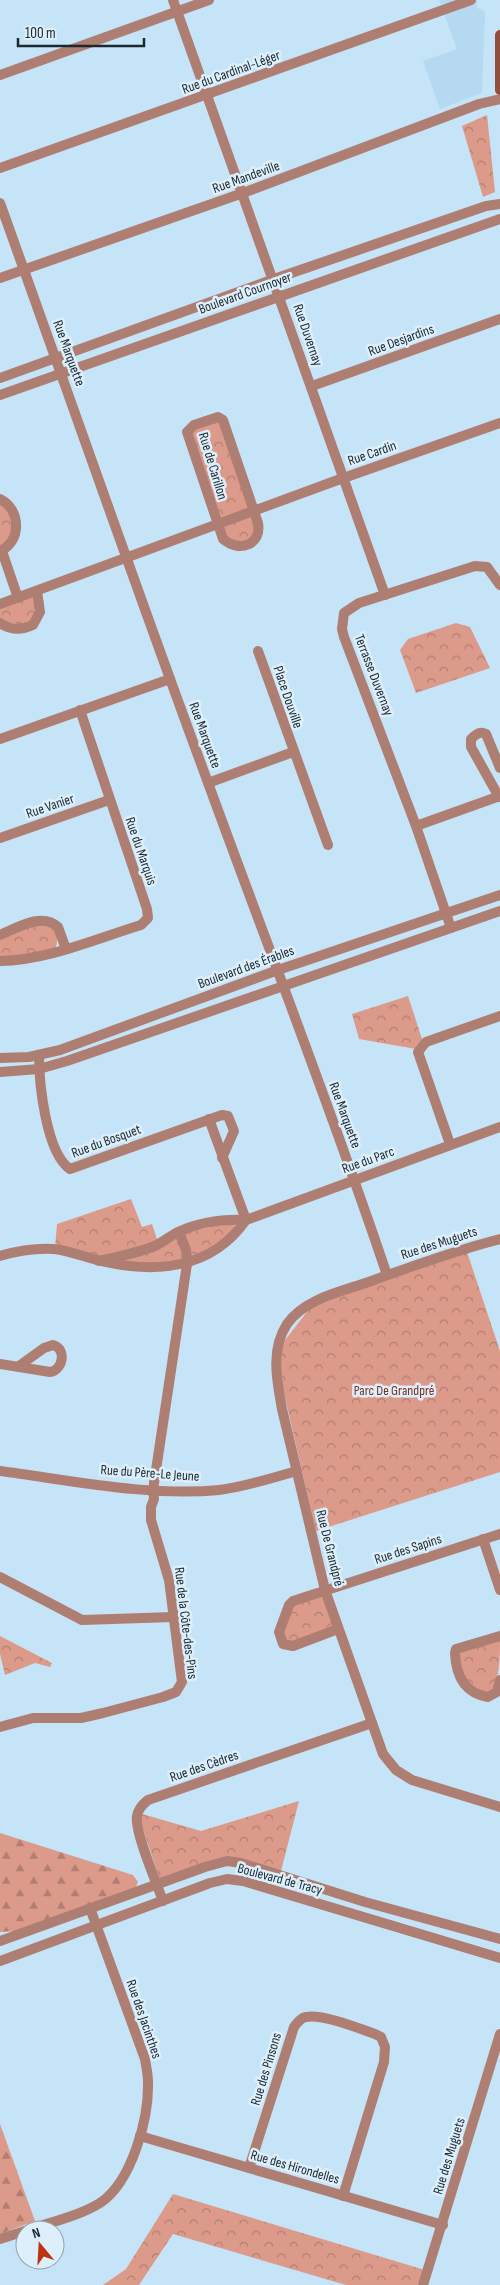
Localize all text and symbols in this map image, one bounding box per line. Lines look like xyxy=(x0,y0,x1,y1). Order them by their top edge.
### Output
scale bar xyxy=(18,15,144,47)
text: 100 m xyxy=(25,24,56,43)
street label: Rue du Cardinal-Léger xyxy=(180,46,282,98)
street label: Rue Mandeville xyxy=(210,157,282,197)
street label: Boulevard Cournoyer xyxy=(196,268,294,318)
street label: Rue Duvernay xyxy=(289,302,327,369)
street label: Rue Marquette xyxy=(49,318,89,388)
street label: Rue Desjardins xyxy=(366,320,436,360)
street label: Rue de Carillon xyxy=(195,430,231,502)
street label: Rue Cardin xyxy=(345,437,399,469)
street label: Terrasse Duvernay xyxy=(351,632,398,719)
street label: Place Douville xyxy=(269,664,307,730)
street label: Rue Marquette xyxy=(185,700,225,770)
street label: Rue Vanier xyxy=(24,790,76,822)
street label: Rue du Marquis xyxy=(121,815,161,887)
street label: Boulevard des Érables xyxy=(196,942,296,992)
street label: Rue Marquette xyxy=(325,1080,365,1150)
street label: Rue du Bosquet xyxy=(69,1121,143,1161)
street label: Rue du Parc xyxy=(339,1143,397,1177)
street label: Rue des Muguets xyxy=(399,1223,479,1263)
park label: Parc De Grandpré xyxy=(354,1382,434,1399)
street label: Rue du Père-Le Jeune xyxy=(100,1461,200,1485)
street label: Rue De Grandpré xyxy=(312,1508,348,1588)
street label: Rue des Sapins xyxy=(372,1530,444,1568)
street label: Rue de la Côte-des-Pins xyxy=(171,1566,201,1680)
street label: Rue des Cèdres xyxy=(167,1746,241,1786)
street label: Boulevard de Tracy xyxy=(236,1860,325,1899)
street label: Rue des Jacinthes xyxy=(123,1977,165,2061)
street label: Rue des Pinsons xyxy=(247,2031,285,2107)
street label: Rue des Muguets xyxy=(429,2116,469,2196)
street label: Rue des Hirondelles xyxy=(249,2146,341,2188)
north arrow xyxy=(15,2220,65,2270)
text: N xyxy=(30,2224,42,2242)

